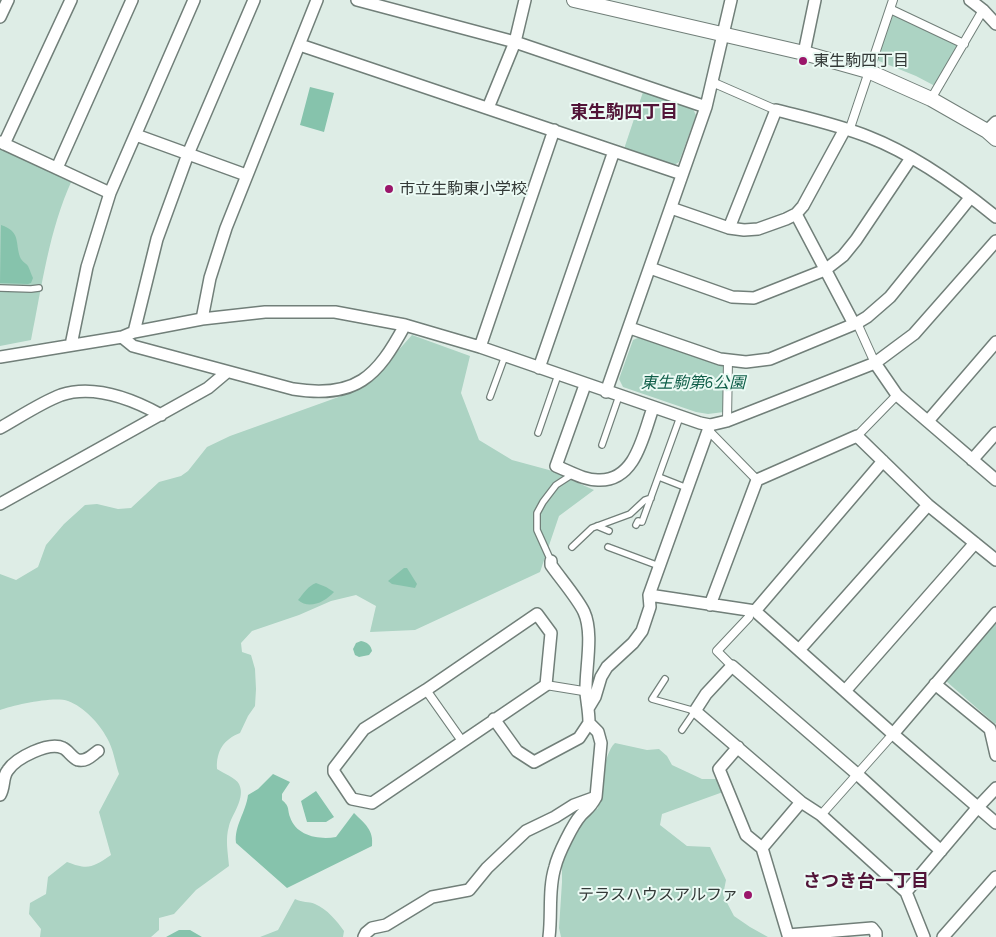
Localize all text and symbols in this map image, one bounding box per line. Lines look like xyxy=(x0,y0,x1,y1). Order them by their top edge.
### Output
place label: 東生駒四丁目 xyxy=(813,51,909,71)
marker: 東生駒四丁目 xyxy=(797,55,809,67)
district label: 東生駒四丁目 xyxy=(570,102,678,124)
place label: 市立生駒東小学校 xyxy=(399,179,527,199)
marker: 市立生駒東小学校 xyxy=(383,183,395,195)
park label: 東生駒第6公園 xyxy=(641,373,745,393)
district label: さつき台一丁目 xyxy=(803,871,929,893)
place label: テラスハウスアルファ xyxy=(578,885,738,905)
marker: テラスハウスアルファ xyxy=(742,889,754,901)

